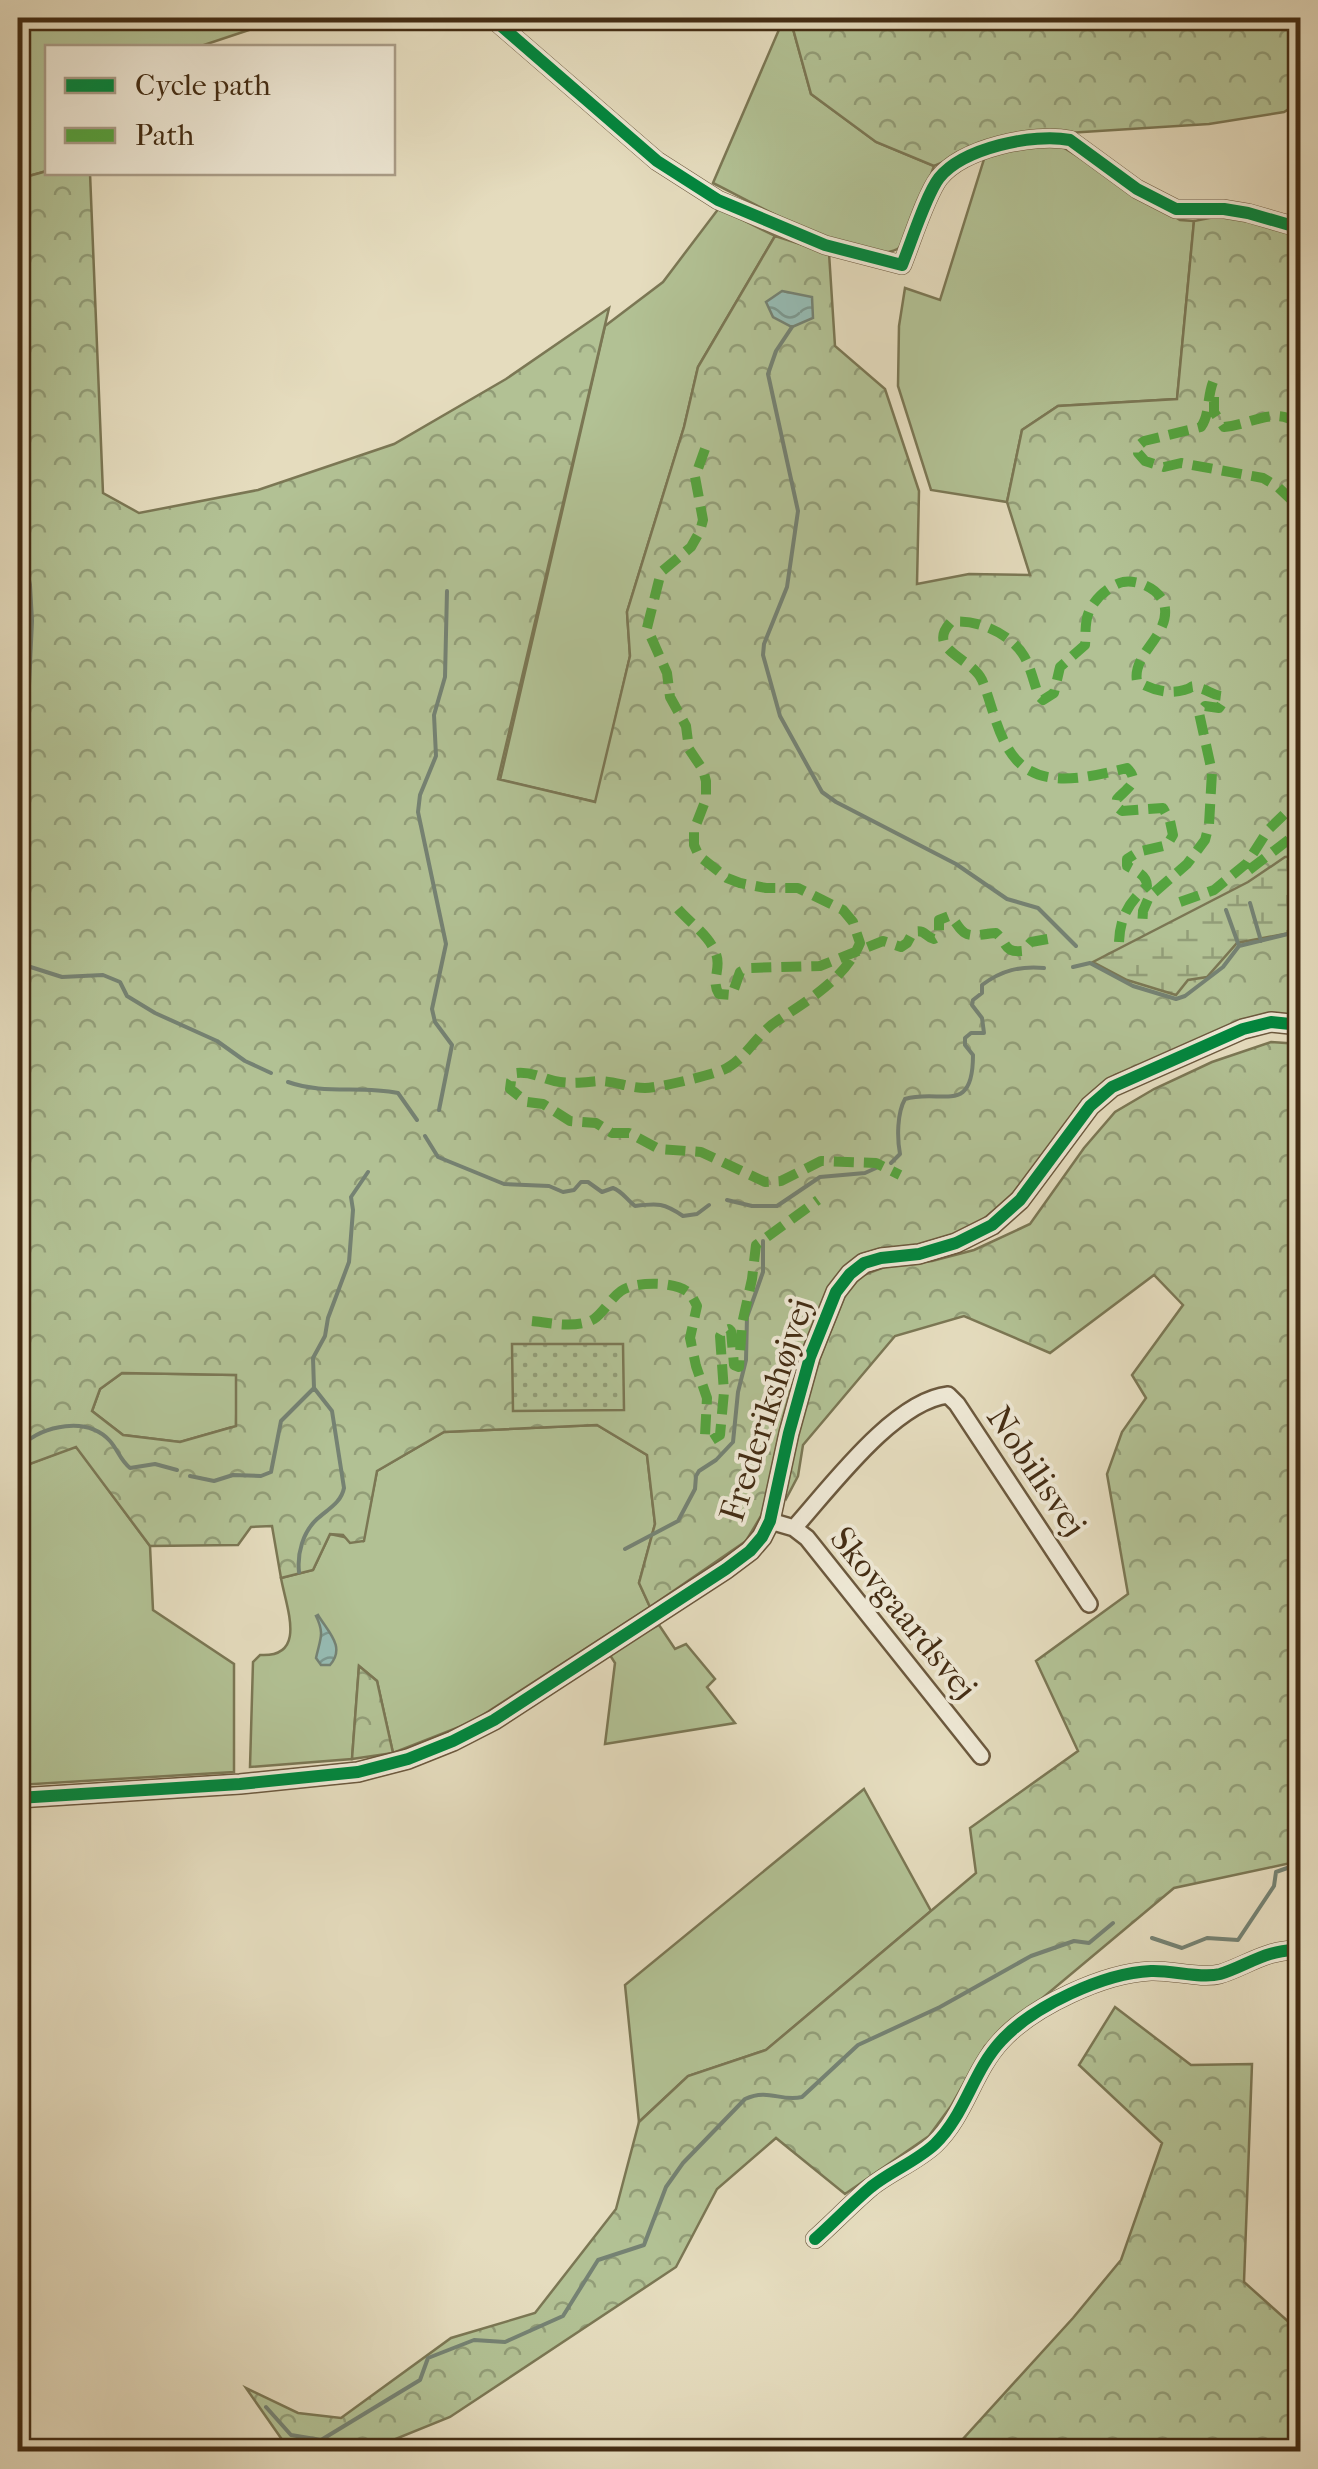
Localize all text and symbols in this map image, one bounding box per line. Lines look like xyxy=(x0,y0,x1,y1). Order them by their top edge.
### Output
legend xyxy=(45,45,395,175)
text: Cycle path xyxy=(135,68,271,103)
text: Path xyxy=(135,118,194,153)
street label: Frederikshøjvej xyxy=(711,1293,822,1527)
street label: Nobilisvej xyxy=(978,1398,1095,1544)
street label: Skovgaardsvej xyxy=(822,1519,986,1708)

